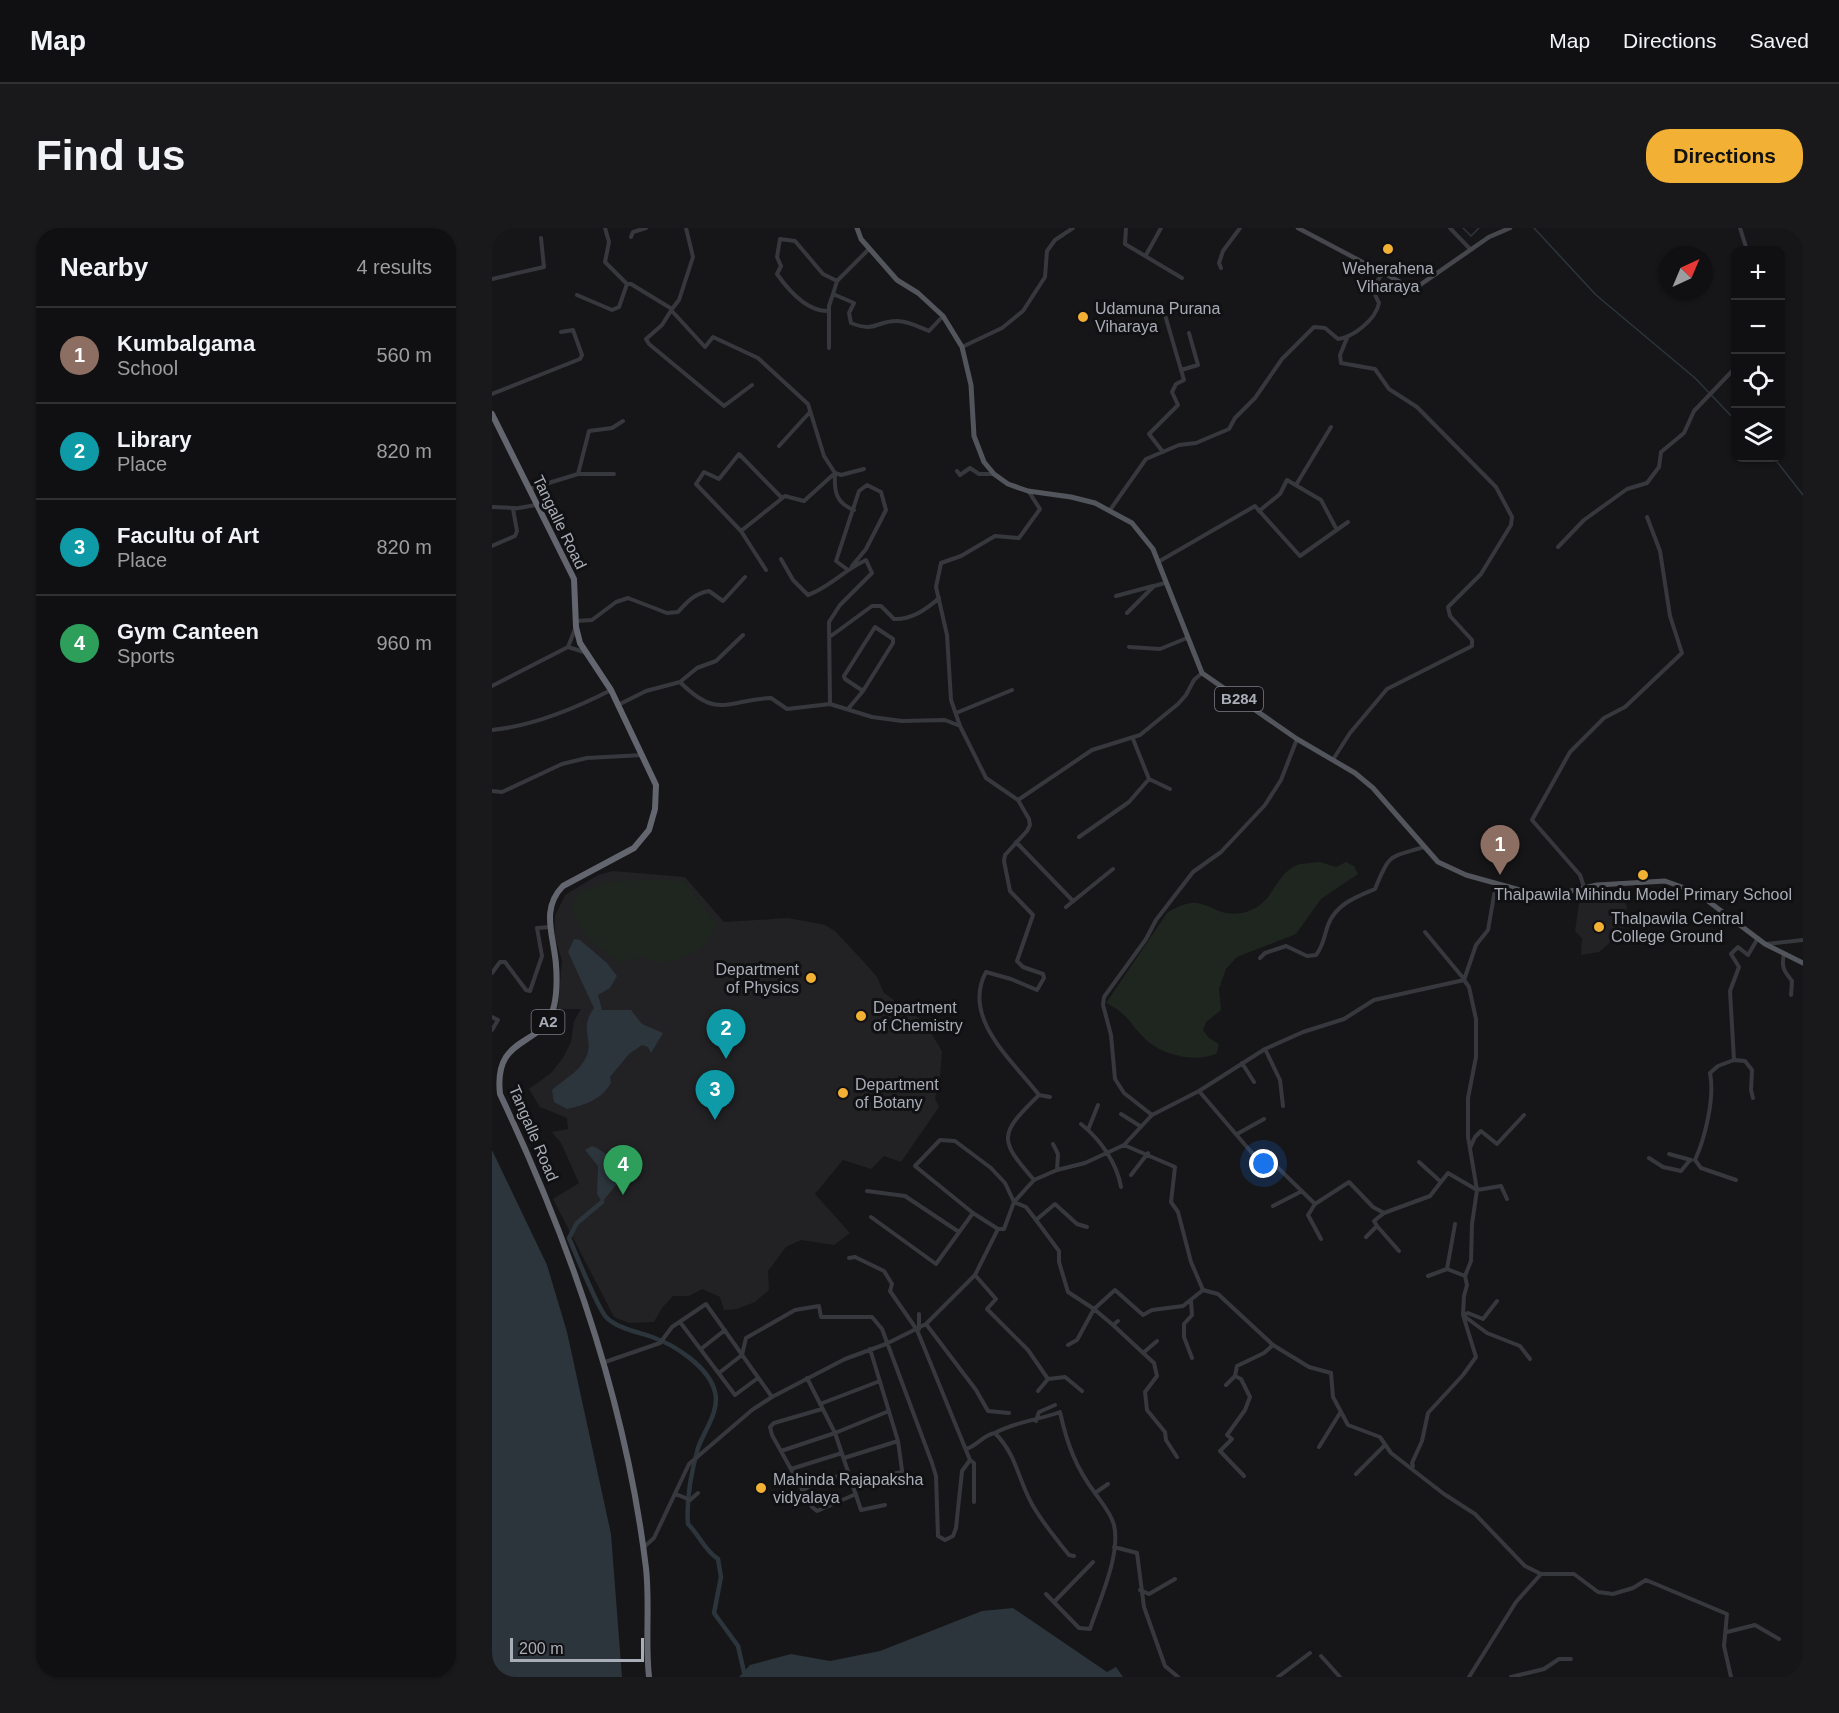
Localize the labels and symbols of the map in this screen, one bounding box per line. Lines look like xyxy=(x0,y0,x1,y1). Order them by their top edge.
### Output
marker: Weherahena Viharaya xyxy=(1381,242,1395,256)
north arrow xyxy=(1659,246,1713,300)
place label: Weherahena Viharaya xyxy=(1342,260,1434,295)
place label: Udamuna Purana Viharaya xyxy=(1095,300,1221,335)
marker: Udamuna Purana Viharaya xyxy=(1076,310,1090,324)
street label: Tangalle Road xyxy=(529,473,590,572)
road number: B284 xyxy=(1215,687,1263,711)
pin: 1 xyxy=(1480,826,1520,875)
marker: Thalpawila Mihindu Model Primary School xyxy=(1636,868,1650,882)
place label: Thalpawila Mihindu Model Primary School xyxy=(1494,886,1792,903)
place label: Thalpawila Central College Ground xyxy=(1611,910,1744,945)
marker: Thalpawila Central College Ground xyxy=(1592,920,1606,934)
place label: Department of Physics xyxy=(715,961,800,996)
marker: Department of Physics xyxy=(804,971,818,985)
place label: Department of Chemistry xyxy=(873,999,963,1034)
marker: Department of Chemistry xyxy=(854,1009,868,1023)
road number: A2 xyxy=(532,1010,564,1034)
pin: 2 xyxy=(706,1010,746,1059)
pin: 3 xyxy=(696,1070,734,1120)
place label: Department of Botany xyxy=(855,1076,939,1111)
street label: Tangalle Road xyxy=(506,1083,561,1184)
marker: Department of Botany xyxy=(836,1086,850,1100)
pin: 4 xyxy=(604,1146,642,1195)
your location xyxy=(1249,1149,1278,1178)
place label: Mahinda Rajapaksha vidyalaya xyxy=(773,1471,923,1506)
marker: Mahinda Rajapaksha vidyalaya xyxy=(754,1481,768,1495)
scale bar xyxy=(510,1635,644,1662)

